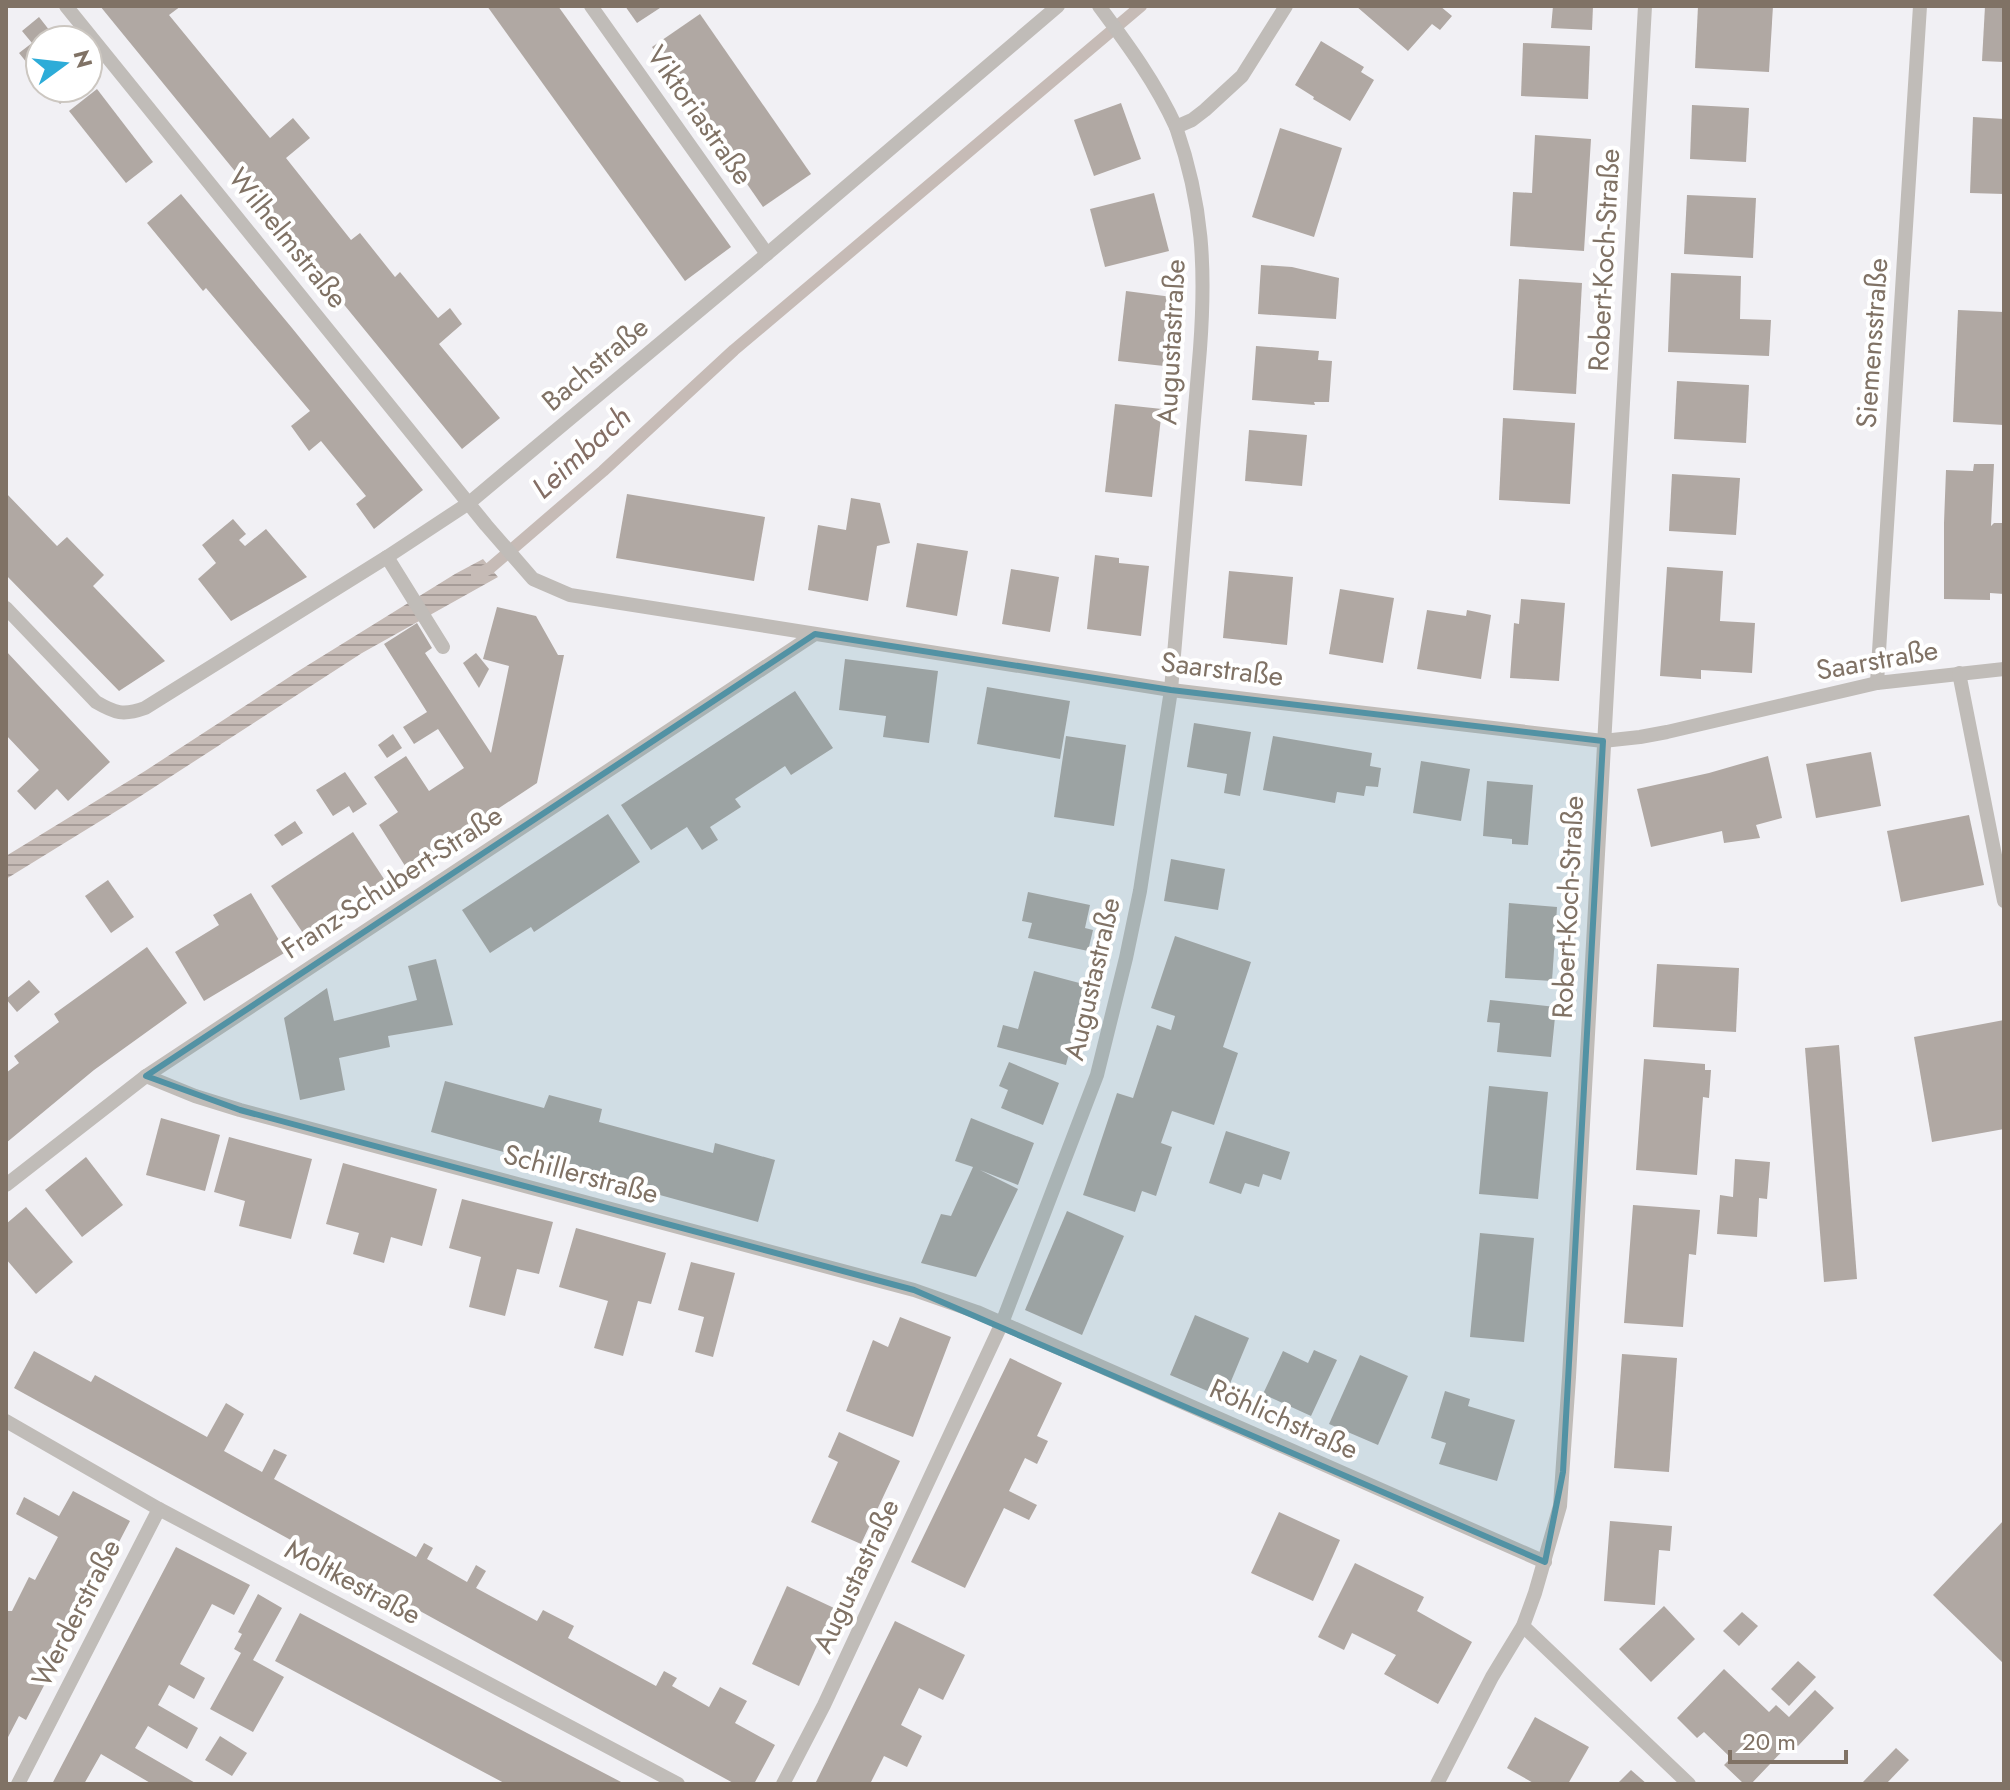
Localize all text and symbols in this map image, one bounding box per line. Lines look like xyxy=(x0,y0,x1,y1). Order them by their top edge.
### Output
north arrow xyxy=(24,24,104,104)
street label: Viktoriastraße xyxy=(637,37,763,193)
text: N xyxy=(66,46,101,71)
street label: Robert-Koch-Straße xyxy=(1578,147,1630,373)
street label: Wilhelmstraße xyxy=(219,159,357,317)
street label: Siemensstraße xyxy=(1846,256,1898,430)
street label: Augustastraße xyxy=(1146,258,1196,426)
street label: Bachstraße xyxy=(533,307,657,421)
water label: Leimbach xyxy=(522,396,640,508)
street label: Saarstraße xyxy=(1813,629,1941,691)
street label: Saarstraße xyxy=(1158,641,1286,697)
street label: Robert-Koch-Straße xyxy=(1542,794,1594,1020)
street label: Franz-Schubert-Straße xyxy=(273,795,511,969)
street label: Augustastraße xyxy=(1053,893,1131,1065)
street label: Schillerstraße xyxy=(499,1134,663,1214)
street label: Röhlichstraße xyxy=(1203,1368,1365,1470)
street label: Augustastraße xyxy=(802,1492,910,1660)
street label: Moltkestraße xyxy=(278,1529,428,1635)
street label: Werderstraße xyxy=(21,1532,131,1694)
scale bar xyxy=(1730,1714,1846,1764)
text: 20 m xyxy=(1742,1724,1796,1759)

